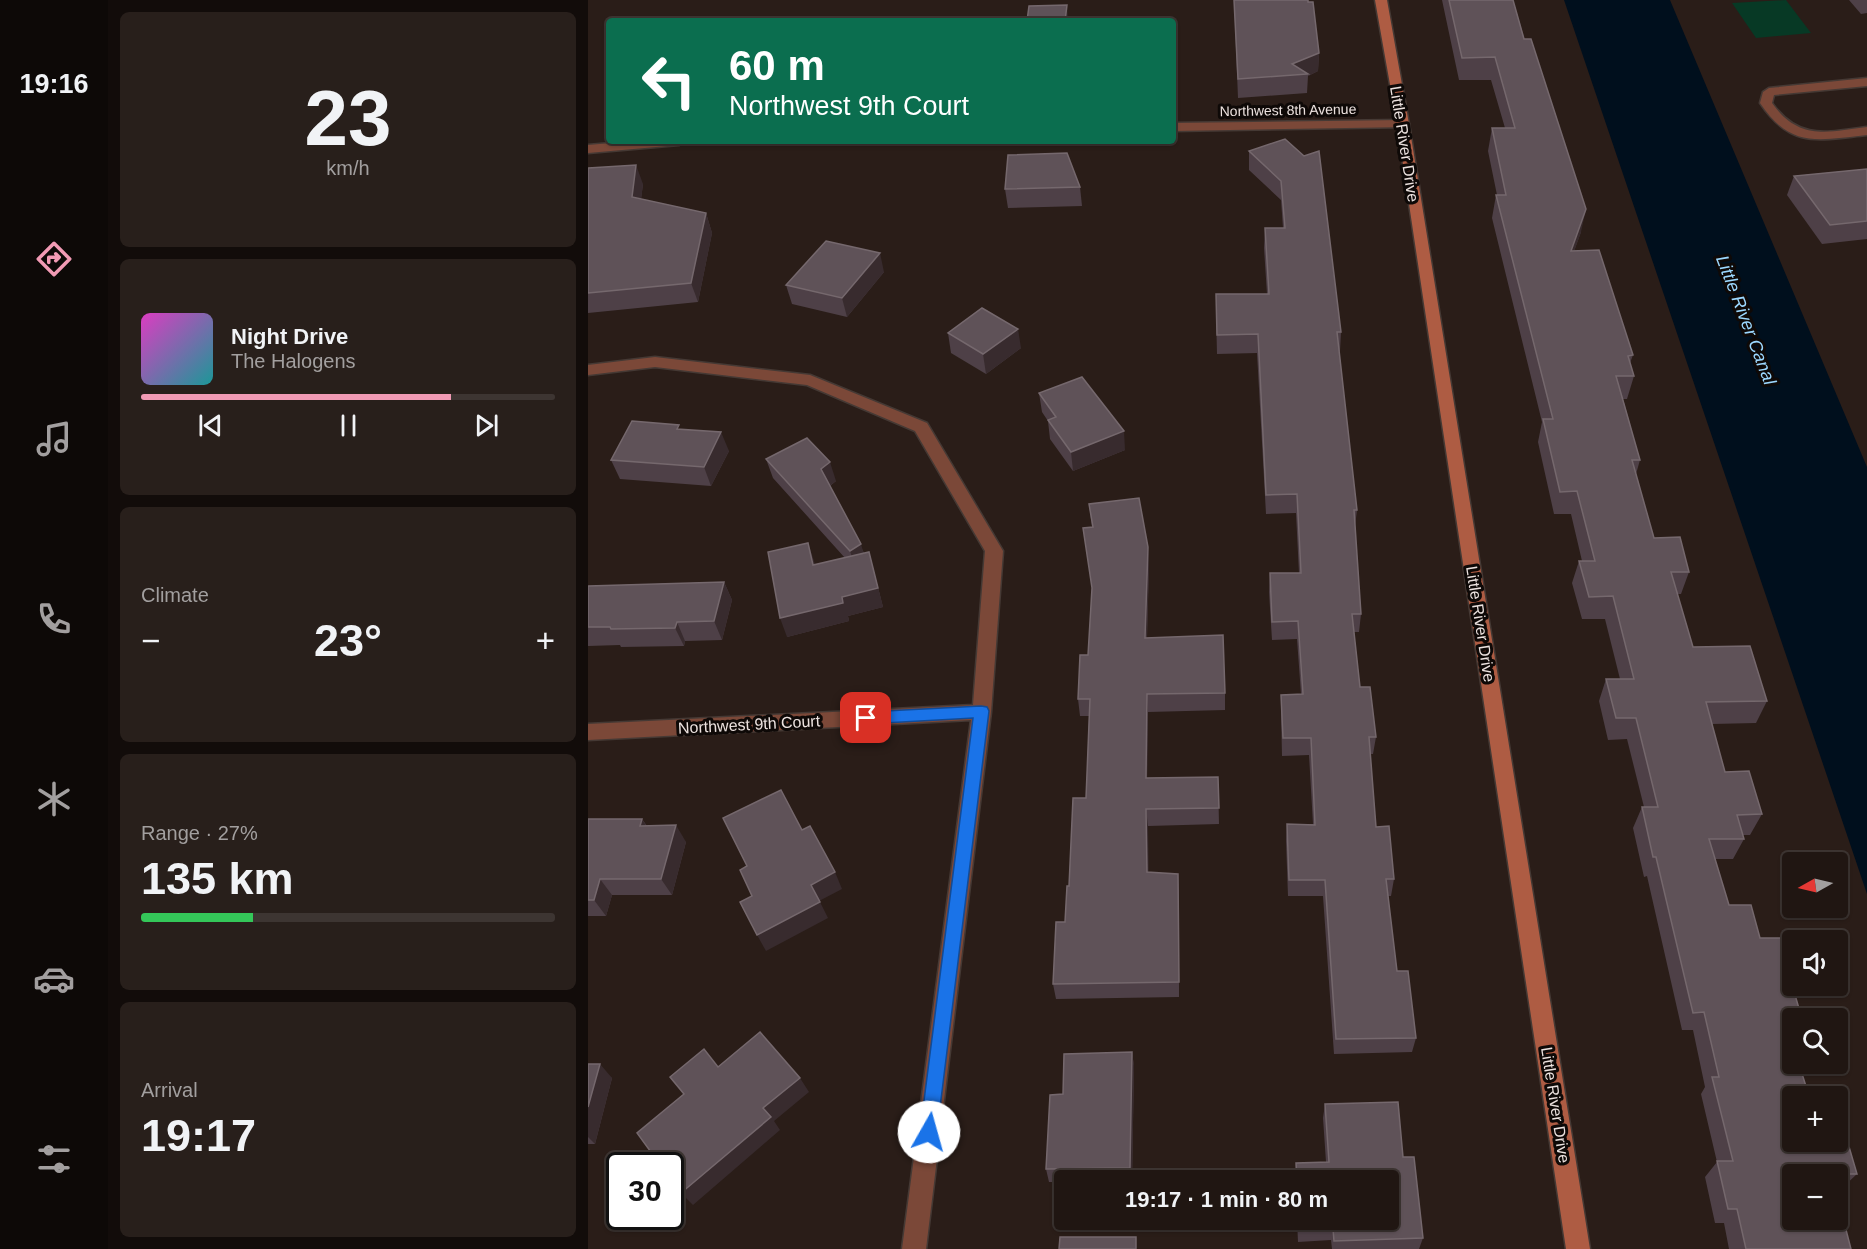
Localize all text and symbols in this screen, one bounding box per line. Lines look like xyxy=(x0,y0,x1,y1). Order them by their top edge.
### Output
icon: left xyxy=(630,42,708,120)
text: 60 m xyxy=(729,42,825,89)
text: 19:16 xyxy=(19,69,89,99)
text: 23 xyxy=(305,74,391,162)
street label: Little River Drive xyxy=(1387,85,1422,203)
text: Northwest 9th Court xyxy=(729,91,969,121)
street label: Northwest 8th Avenue xyxy=(1220,101,1357,119)
text: km/h xyxy=(326,157,370,179)
icon: directions xyxy=(33,238,75,280)
water label: Little River Canal xyxy=(1712,252,1780,388)
text: Night Drive xyxy=(231,324,348,349)
text: The Halogens xyxy=(231,350,356,372)
icon: previous xyxy=(194,409,227,442)
icon: pause xyxy=(332,409,365,442)
icon: next xyxy=(470,409,503,442)
icon: music xyxy=(33,418,75,460)
street label: Little River Drive xyxy=(1463,565,1498,683)
text: Climate xyxy=(141,584,209,606)
icon: phone xyxy=(33,598,75,640)
text: 23° xyxy=(314,615,382,666)
text: − xyxy=(141,622,160,659)
text: + xyxy=(536,622,555,659)
pin xyxy=(840,692,891,743)
icon: arrive xyxy=(849,701,882,734)
street label: Northwest 9th Court xyxy=(678,712,821,737)
icon: climate xyxy=(33,778,75,820)
text: Range · 27% xyxy=(141,822,258,844)
north arrow xyxy=(1782,852,1848,918)
map controls xyxy=(1782,852,1848,1230)
text: 135 km xyxy=(141,853,294,904)
button: sound xyxy=(1782,930,1848,996)
icon: car xyxy=(33,958,75,1000)
button: search xyxy=(1782,1008,1848,1074)
street label: Little River Drive xyxy=(1538,1046,1573,1164)
text: Arrival xyxy=(141,1079,198,1101)
button: + xyxy=(1782,1086,1848,1152)
position arrow xyxy=(897,1100,961,1164)
text: 19:17 xyxy=(141,1110,256,1161)
icon: filters xyxy=(33,1138,75,1180)
speed limit sign: 30 xyxy=(606,1152,684,1230)
button: − xyxy=(1782,1164,1848,1230)
text: 19:17 · 1 min · 80 m xyxy=(1125,1187,1328,1212)

